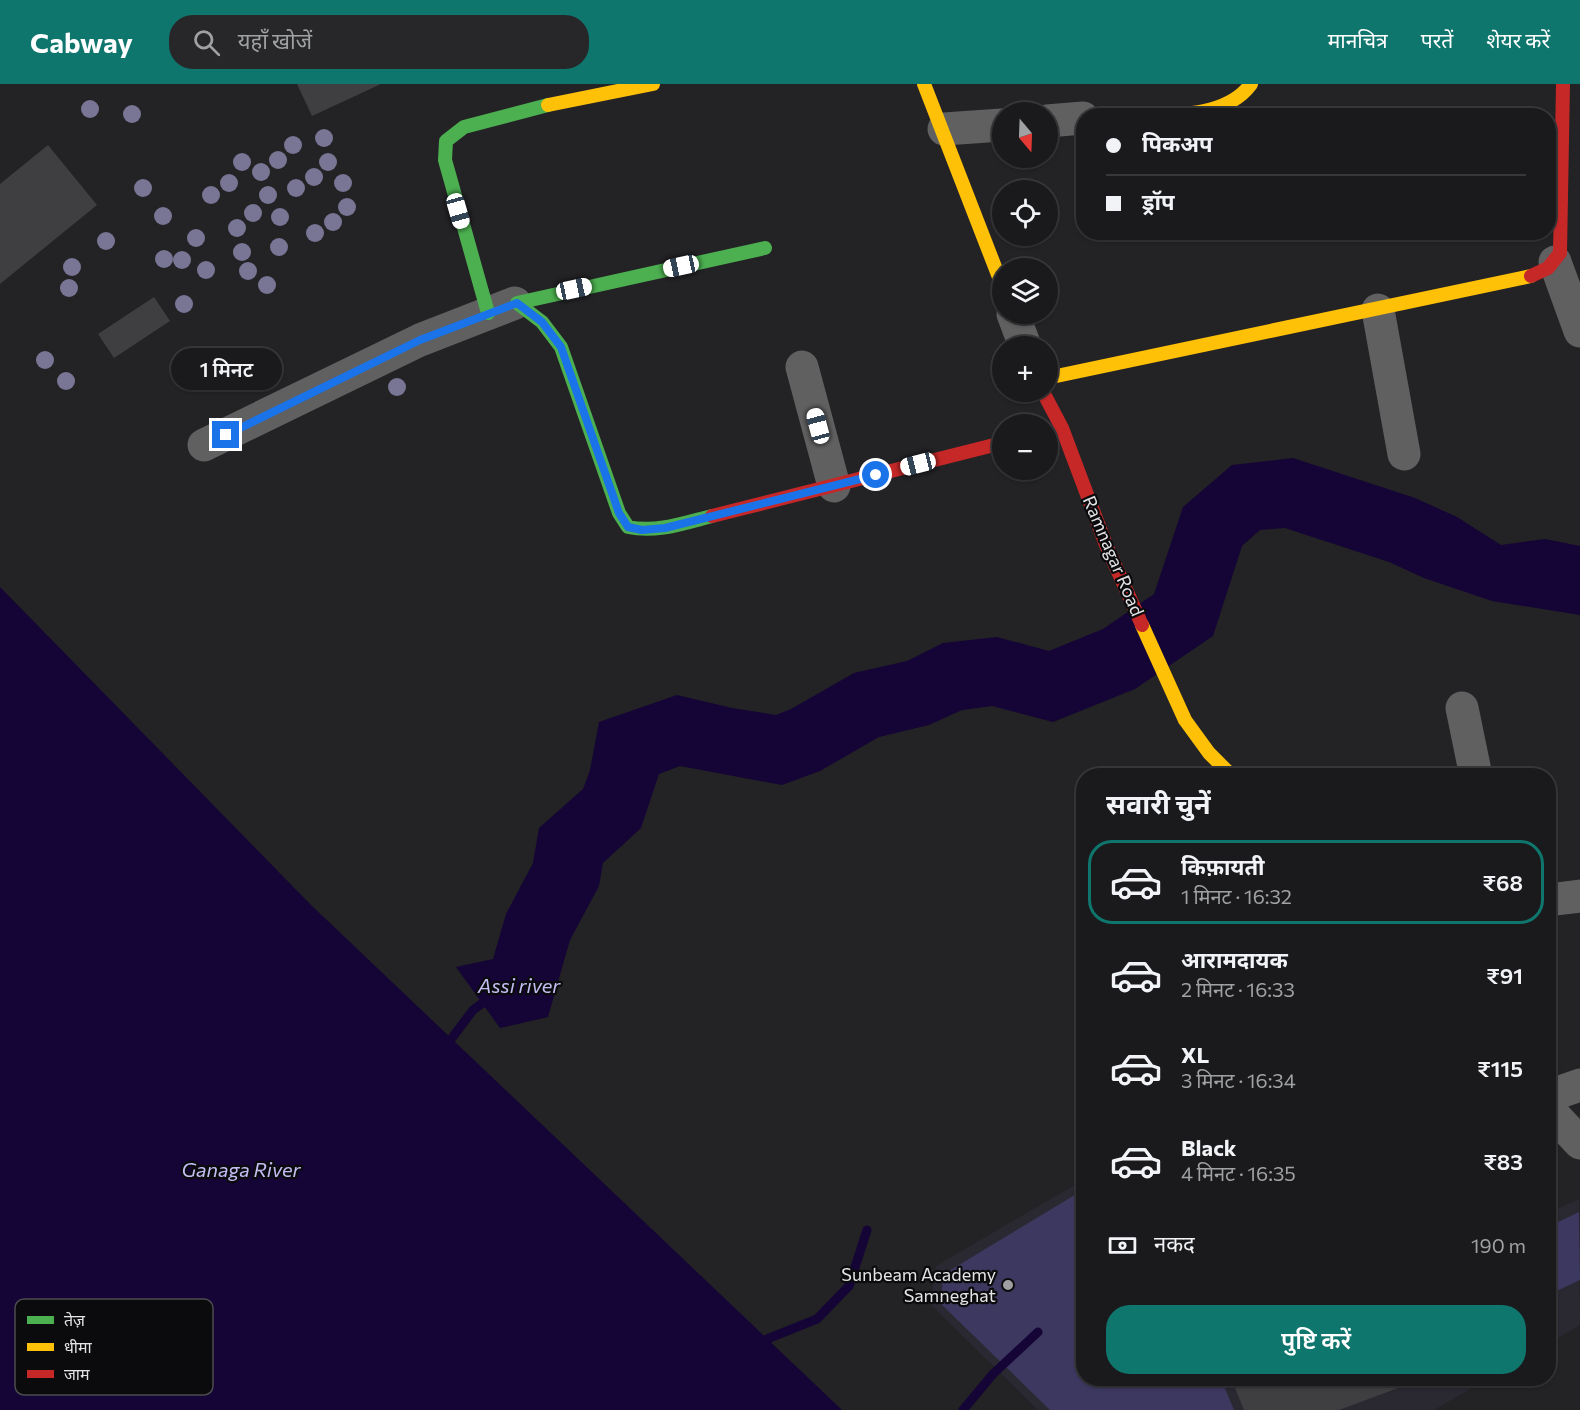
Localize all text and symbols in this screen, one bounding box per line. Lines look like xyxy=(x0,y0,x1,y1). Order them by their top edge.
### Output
search box xyxy=(169,15,589,69)
text: Cabway xyxy=(30,25,133,59)
icon: search xyxy=(190,26,223,59)
text: यहाँ खोजें xyxy=(238,27,312,54)
text: मानचित्र xyxy=(1328,27,1388,52)
text: परतें xyxy=(1421,27,1453,52)
text: शेयर करें xyxy=(1486,27,1550,52)
north arrow xyxy=(992,102,1058,168)
map controls xyxy=(992,102,1058,480)
text: पिकअप xyxy=(1142,130,1213,157)
button: locate xyxy=(992,180,1058,246)
text: ड्रॉप xyxy=(1142,188,1175,215)
car xyxy=(444,191,472,231)
car xyxy=(662,253,700,279)
button: layers xyxy=(992,258,1058,324)
car xyxy=(555,276,593,302)
button: + xyxy=(992,336,1058,402)
callout: 1 मिनट xyxy=(170,348,282,390)
text: 1 मिनट xyxy=(200,357,253,381)
car xyxy=(805,406,831,446)
button: − xyxy=(992,414,1058,480)
route end xyxy=(212,421,239,448)
car xyxy=(898,451,938,477)
route start xyxy=(862,461,889,488)
street label: Ramnagar Road xyxy=(1079,492,1149,619)
text: सवारी चुनें xyxy=(1106,787,1211,820)
text: किफ़ायती xyxy=(1181,853,1265,880)
icon: car xyxy=(1109,855,1163,909)
text: ₹68 xyxy=(1483,869,1523,896)
text: 1 मिनट · 16:32 xyxy=(1181,884,1292,908)
text: आरामदायक xyxy=(1181,946,1288,973)
icon: car xyxy=(1109,948,1163,1002)
text: ₹91 xyxy=(1486,962,1523,989)
water label: Assi river xyxy=(477,973,561,997)
text: 2 मिनट · 16:33 xyxy=(1181,977,1295,1001)
icon: car xyxy=(1109,1041,1163,1095)
text: XL xyxy=(1181,1041,1209,1068)
text: ₹115 xyxy=(1477,1055,1523,1082)
text: 3 मिनट · 16:34 xyxy=(1181,1068,1296,1092)
icon: car xyxy=(1109,1134,1163,1188)
text: Black xyxy=(1181,1134,1236,1161)
text: ₹83 xyxy=(1483,1148,1523,1175)
water label: Ganaga River xyxy=(181,1157,302,1181)
text: 4 मिनट · 16:35 xyxy=(1181,1161,1296,1185)
icon: cash xyxy=(1106,1229,1139,1262)
text: नकद xyxy=(1154,1230,1195,1257)
text: 190 m xyxy=(1471,1233,1526,1257)
place label: Sunbeam Academy Samneghat xyxy=(841,1263,996,1306)
marker: Sunbeam Academy Samneghat xyxy=(1001,1278,1015,1292)
legend xyxy=(15,1299,213,1395)
button: पुष्टि करें xyxy=(1106,1305,1526,1374)
text: तेज़ xyxy=(64,1310,86,1329)
text: धीमा xyxy=(64,1337,93,1356)
text: जाम xyxy=(64,1364,90,1383)

